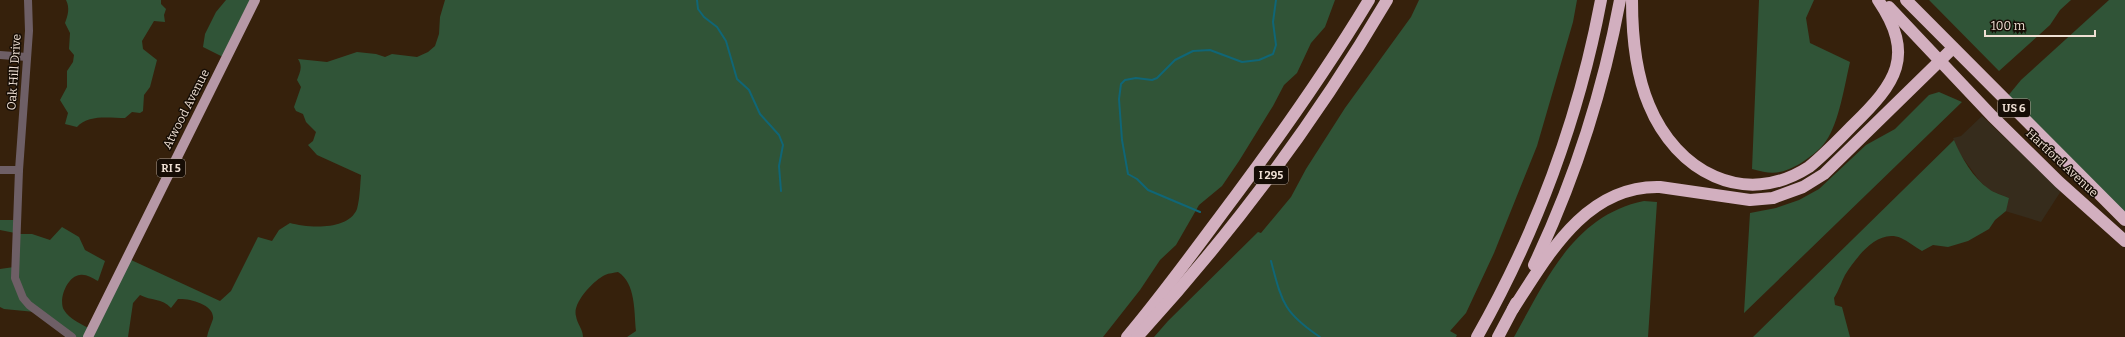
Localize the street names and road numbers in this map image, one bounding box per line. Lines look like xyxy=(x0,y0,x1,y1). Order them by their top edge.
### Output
street label: Oak Hill Drive xyxy=(4,33,24,111)
street label: Atwood Avenue xyxy=(160,67,212,151)
road number: US 6 xyxy=(1998,99,2030,117)
street label: Hartford Avenue xyxy=(2023,126,2101,200)
road number: RI 5 xyxy=(157,159,185,177)
road number: I 295 xyxy=(1254,166,1288,184)

